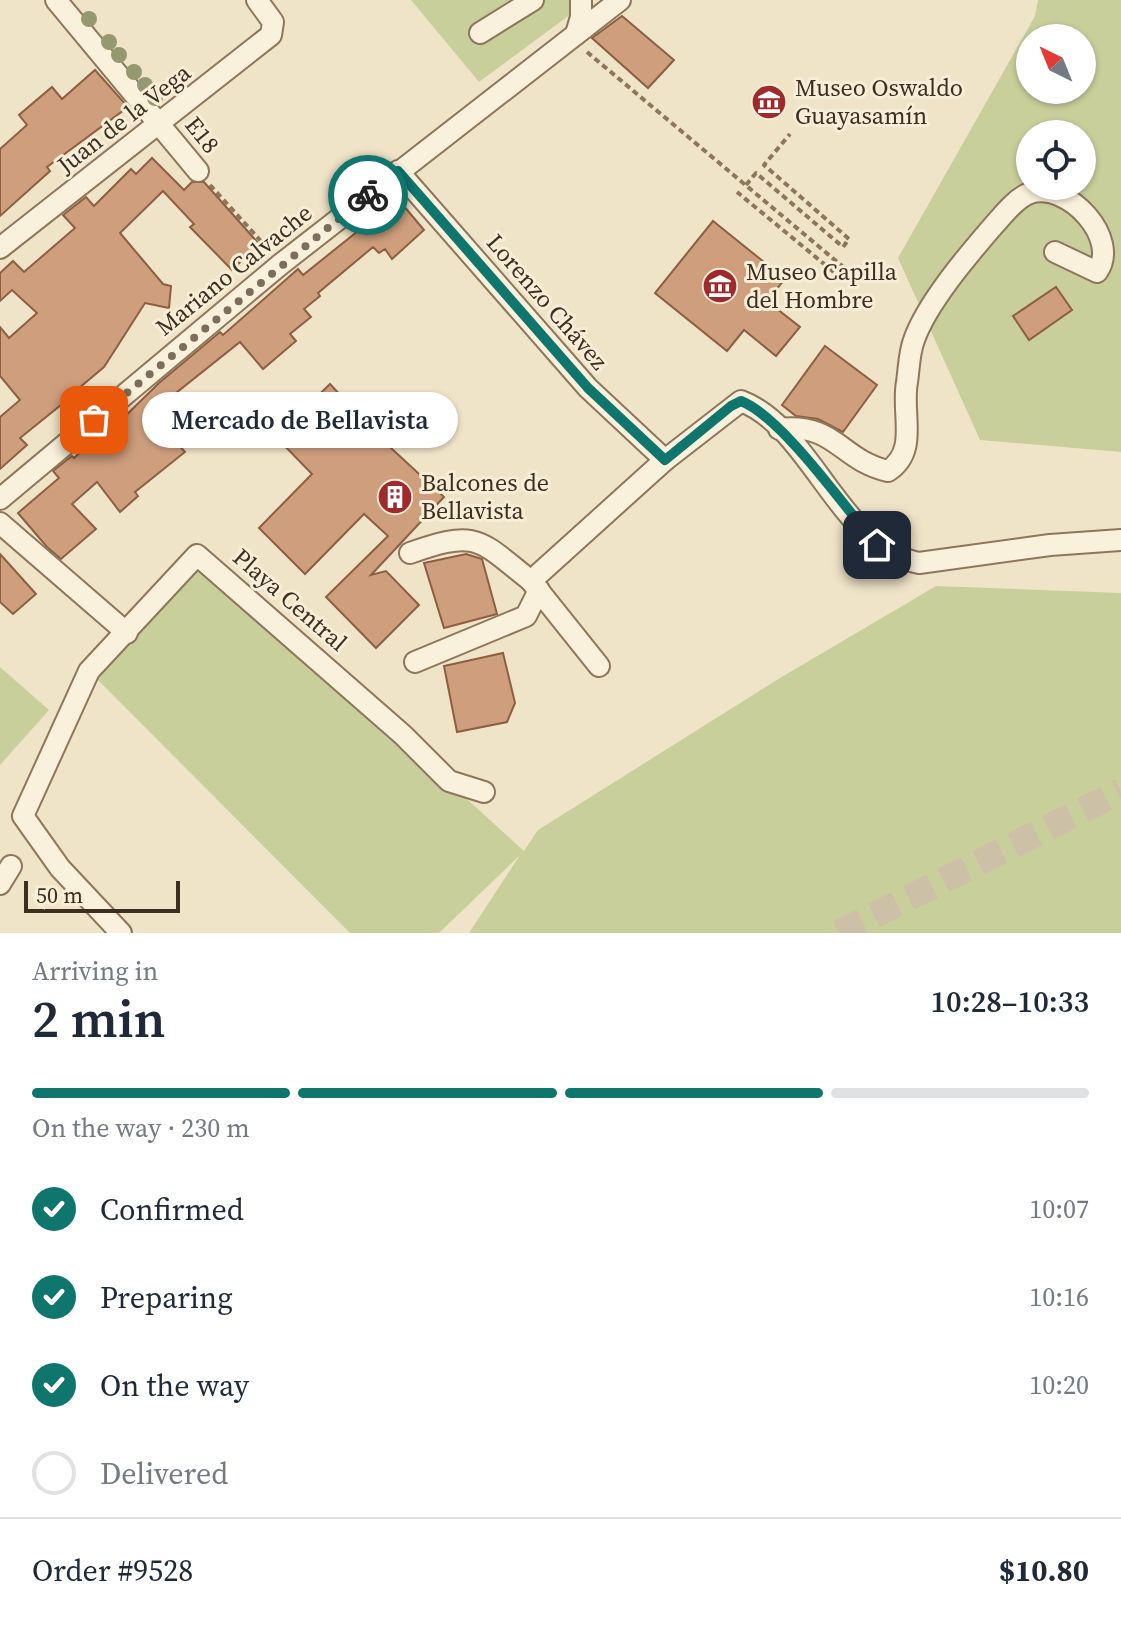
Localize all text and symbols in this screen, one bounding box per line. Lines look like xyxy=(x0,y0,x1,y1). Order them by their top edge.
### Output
north arrow xyxy=(1016,24,1096,104)
map controls xyxy=(1016,24,1096,200)
street label: Juan de la Vega xyxy=(49,56,198,182)
place label: Museo Oswaldo Guayasamín xyxy=(795,71,963,132)
museum icon: Museo Oswaldo Guayasamín xyxy=(750,83,788,121)
street label: E18 xyxy=(177,109,227,160)
button: locate xyxy=(1016,120,1096,200)
courier xyxy=(328,155,408,235)
icon: bike xyxy=(346,173,390,217)
street label: Mariano Calvache xyxy=(149,196,319,343)
street label: Lorenzo Chávez xyxy=(479,227,616,377)
place label: Museo Capilla del Hombre xyxy=(746,255,898,316)
museum icon: Museo Capilla del Hombre xyxy=(701,267,739,305)
pin xyxy=(60,386,128,454)
callout: Mercado de Bellavista xyxy=(142,392,458,448)
icon: bag xyxy=(72,398,116,442)
text: Mercado de Bellavista xyxy=(171,402,429,438)
place label: Balcones de Bellavista xyxy=(421,466,549,527)
building icon: Balcones de Bellavista xyxy=(376,478,414,516)
pin xyxy=(843,511,911,579)
icon: home xyxy=(855,523,899,567)
street label: Playa Central xyxy=(226,541,355,659)
scale bar xyxy=(24,877,180,913)
text: 50 m xyxy=(36,880,83,910)
text: Arriving in xyxy=(32,953,158,989)
text: 10:28–10:33 xyxy=(930,981,1089,1022)
text: 2 min xyxy=(32,983,165,1054)
text: On the way · 230 m xyxy=(32,1110,250,1146)
icon: check xyxy=(32,1187,76,1231)
text: Confirmed xyxy=(100,1189,244,1230)
text: 10:07 xyxy=(1029,1191,1089,1227)
icon: check xyxy=(32,1275,76,1319)
text: Preparing xyxy=(100,1277,233,1318)
text: 10:16 xyxy=(1029,1279,1089,1315)
icon: check xyxy=(32,1363,76,1407)
text: On the way xyxy=(100,1365,249,1406)
text: 10:20 xyxy=(1029,1367,1089,1403)
text: Delivered xyxy=(100,1453,228,1494)
text: Order #9528 xyxy=(32,1550,193,1591)
text: $10.80 xyxy=(999,1550,1089,1591)

